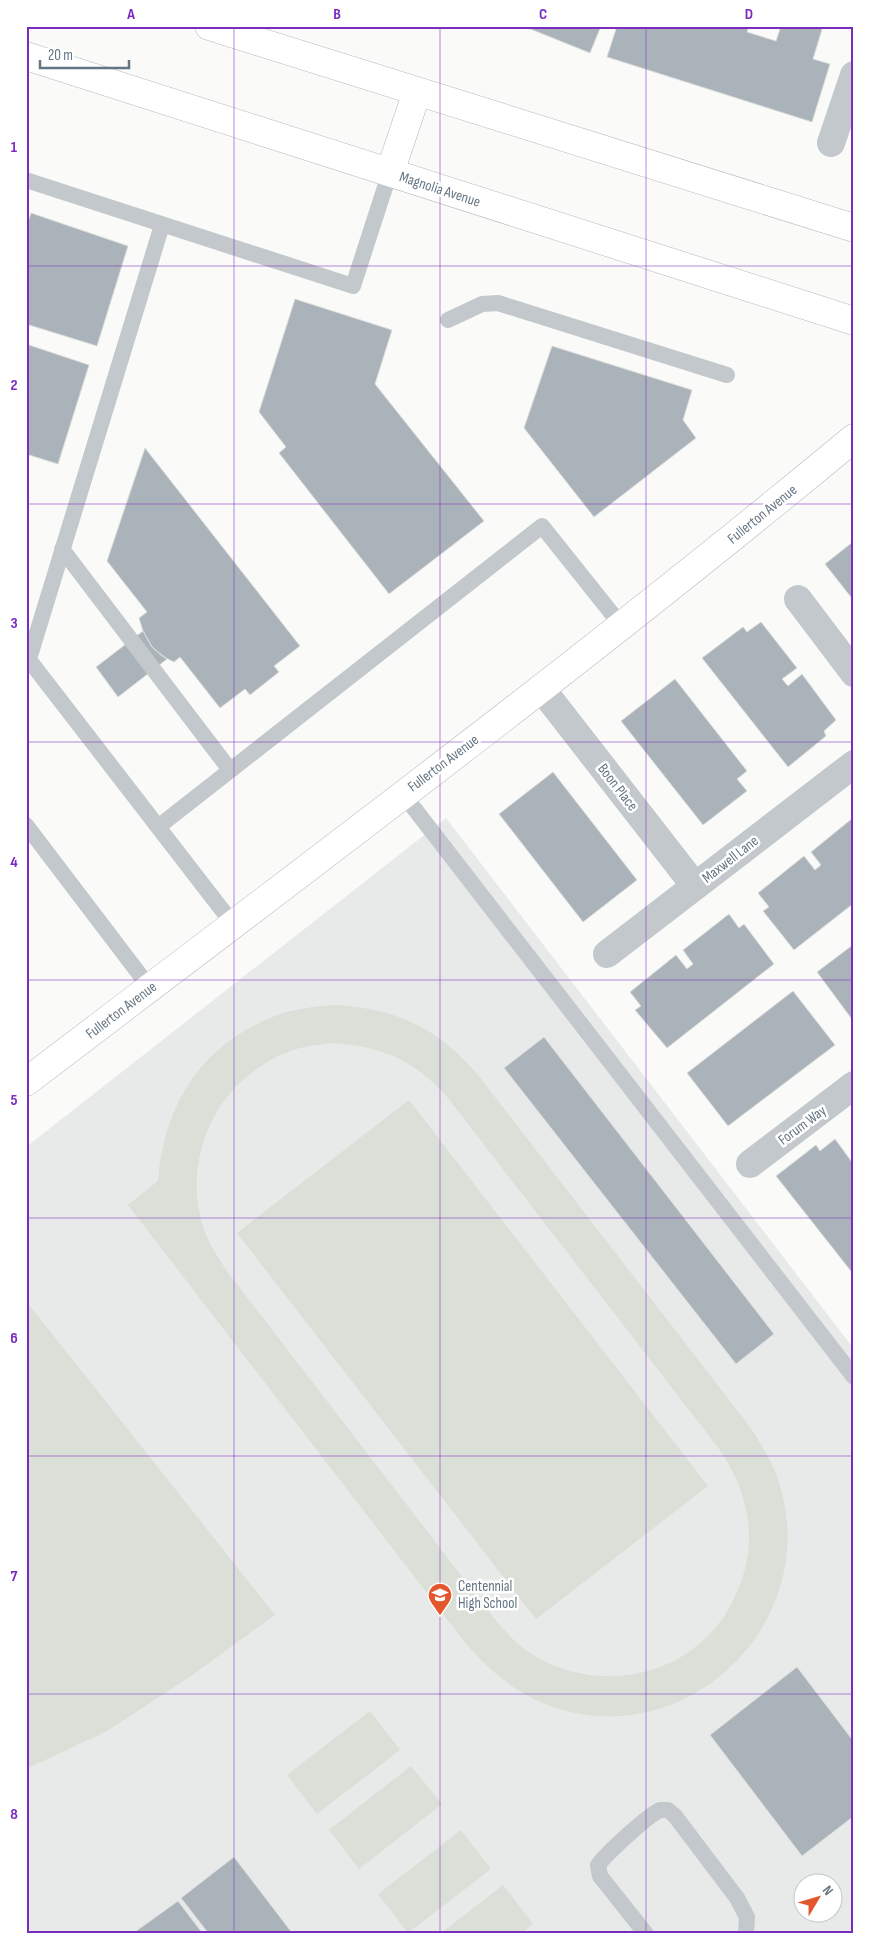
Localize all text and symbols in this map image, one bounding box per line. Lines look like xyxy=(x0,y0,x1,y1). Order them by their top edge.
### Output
text: A xyxy=(126,5,135,24)
text: B xyxy=(333,5,341,24)
text: C xyxy=(539,5,547,24)
text: D xyxy=(745,5,753,24)
scale bar xyxy=(40,38,129,70)
text: 20 m xyxy=(48,46,73,65)
text: 1 xyxy=(11,138,18,157)
street label: Magnolia Avenue xyxy=(397,167,483,211)
text: 2 xyxy=(10,376,18,395)
street label: Fullerton Avenue xyxy=(724,481,801,548)
text: 3 xyxy=(10,614,18,633)
street label: Fullerton Avenue xyxy=(404,730,483,796)
street label: Boon Place xyxy=(593,760,642,815)
street label: Maxwell Lane xyxy=(698,831,762,887)
text: 4 xyxy=(10,853,18,872)
street label: Fullerton Avenue xyxy=(82,977,161,1043)
text: 5 xyxy=(10,1091,18,1110)
street label: Forum Way xyxy=(775,1101,830,1150)
text: 6 xyxy=(10,1329,18,1348)
text: 7 xyxy=(11,1567,18,1586)
place label: Centennial High School xyxy=(458,1577,517,1613)
school or university icon: Centennial High School xyxy=(427,1582,453,1616)
text: 8 xyxy=(10,1805,18,1824)
north arrow xyxy=(792,1872,842,1922)
text: N xyxy=(819,1882,837,1898)

